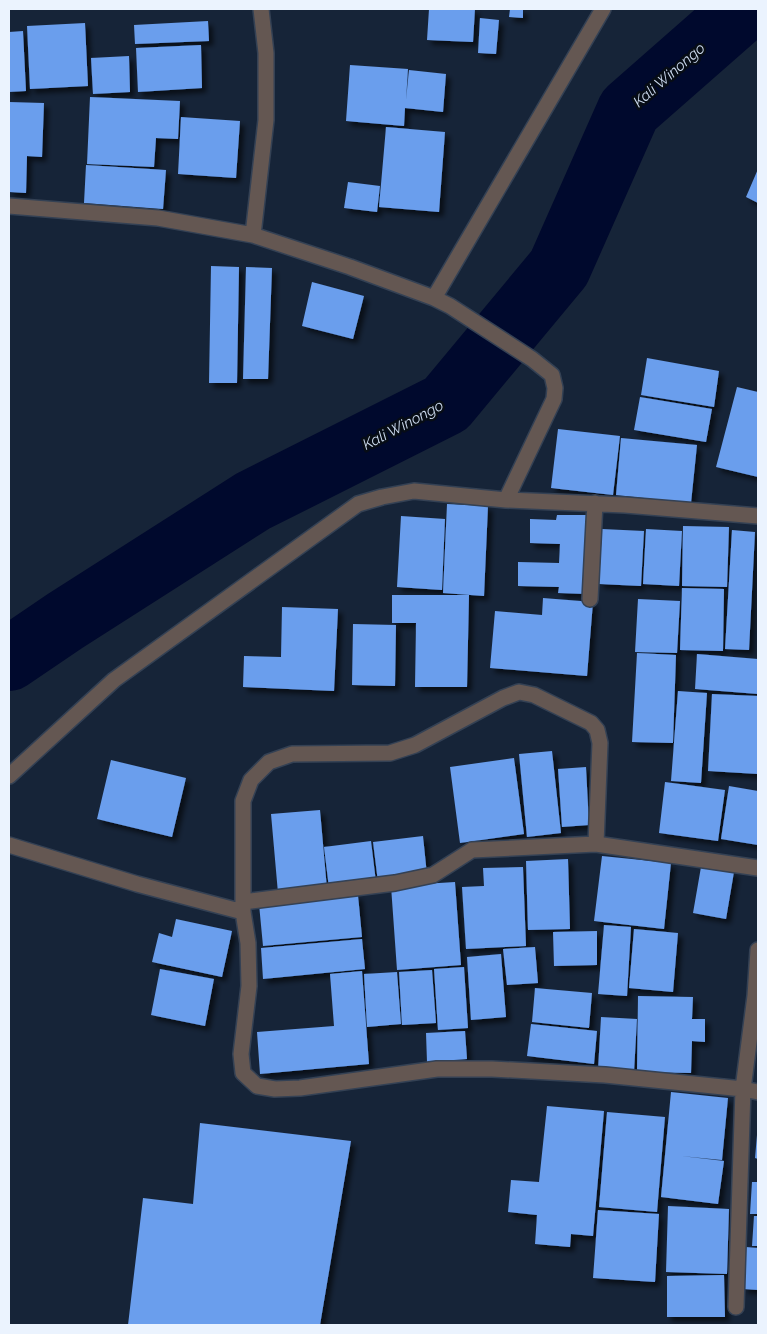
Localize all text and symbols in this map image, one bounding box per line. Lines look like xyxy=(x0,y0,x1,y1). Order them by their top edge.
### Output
water label: Kali Winongo xyxy=(630,39,708,111)
water label: Kali Winongo xyxy=(359,396,447,454)

